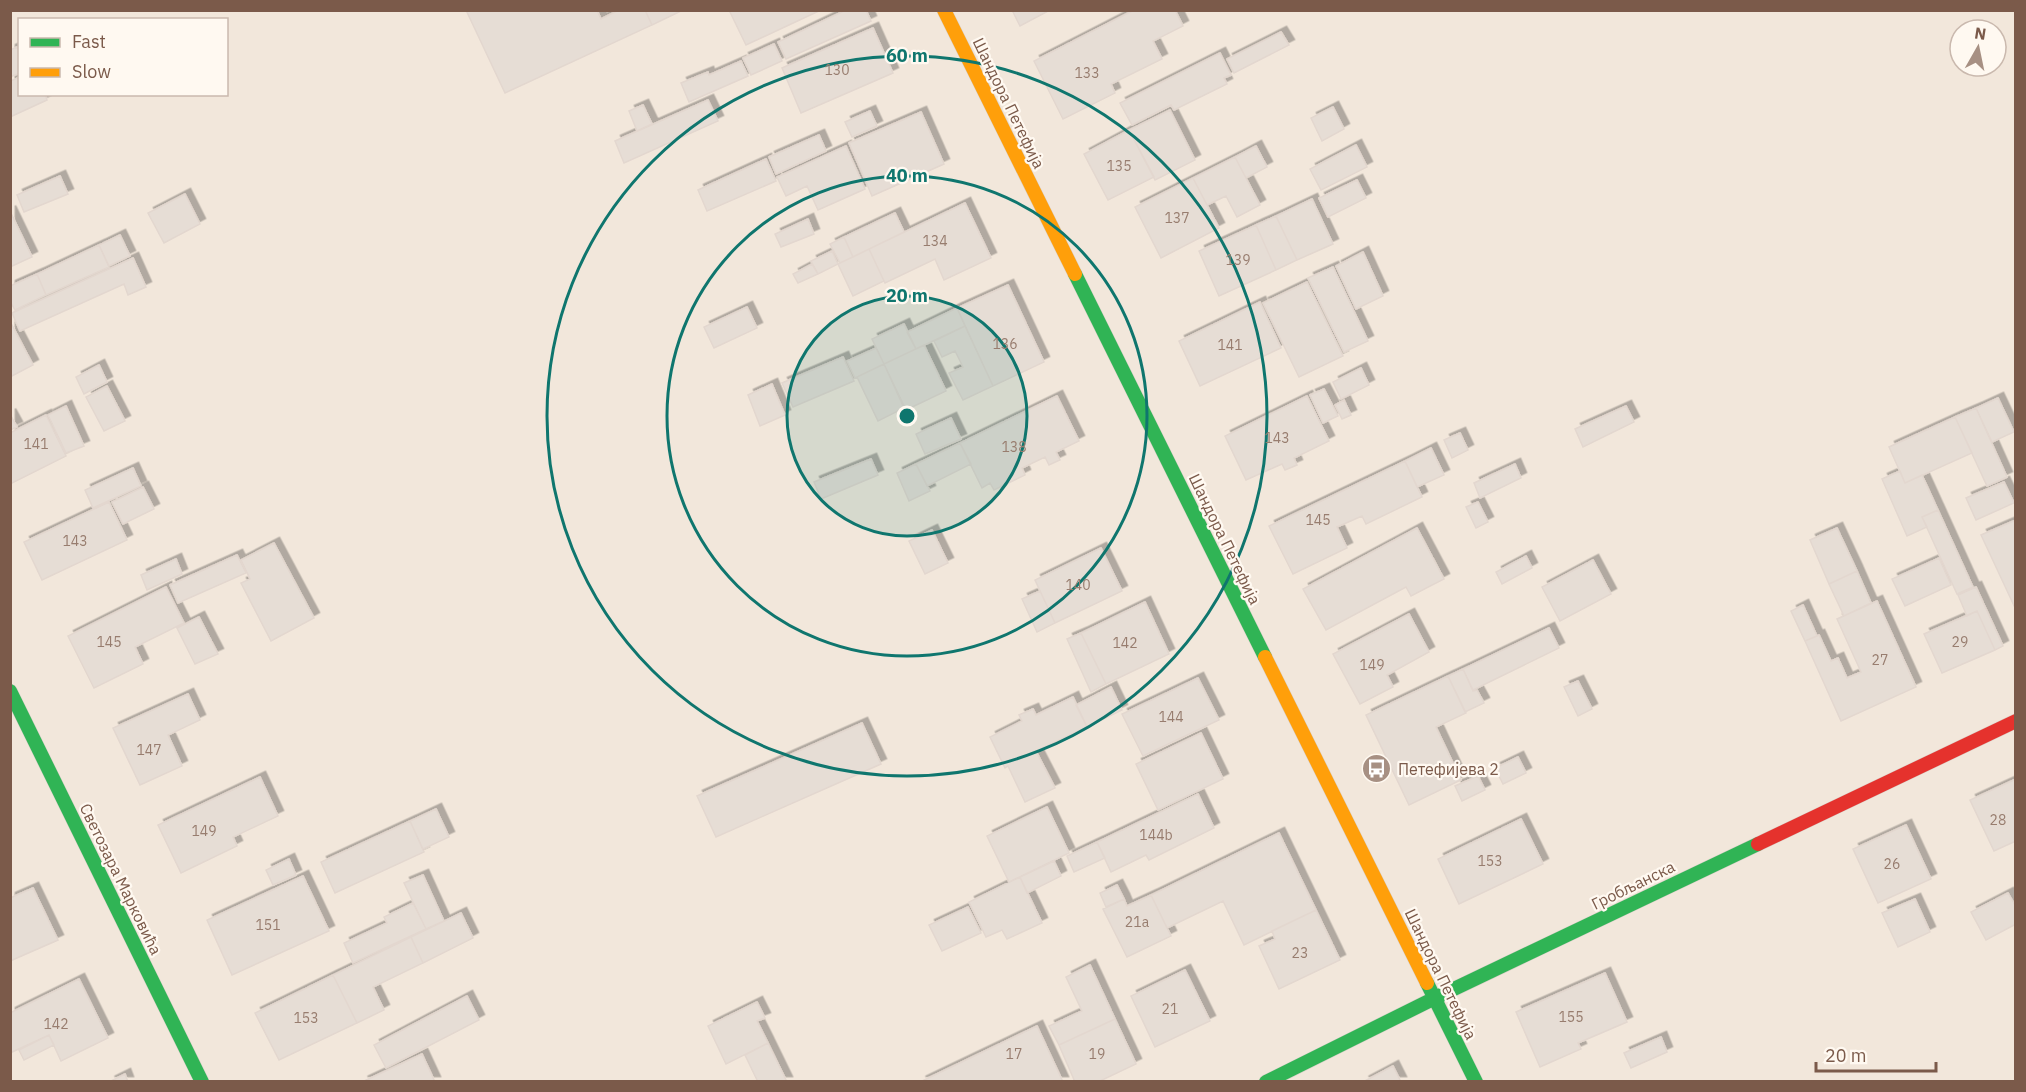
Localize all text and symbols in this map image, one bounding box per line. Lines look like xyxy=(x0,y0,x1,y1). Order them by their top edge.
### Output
legend xyxy=(18,18,228,96)
north arrow xyxy=(1948,18,2008,78)
text: N xyxy=(1973,22,1988,44)
text: Fast xyxy=(72,30,106,53)
street label: Шандора Петефија xyxy=(969,34,1050,172)
text: 60 m xyxy=(886,44,928,67)
text: Slow xyxy=(72,60,111,83)
house number: 130 xyxy=(824,61,850,79)
house number: 133 xyxy=(1074,64,1100,82)
house number: 135 xyxy=(1106,157,1132,175)
text: 40 m xyxy=(886,164,928,187)
house number: 137 xyxy=(1164,209,1190,227)
house number: 134 xyxy=(922,232,948,250)
house number: 139 xyxy=(1225,251,1251,269)
text: 20 m xyxy=(886,284,928,307)
house number: 136 xyxy=(992,335,1018,353)
house number: 141 xyxy=(1217,336,1243,354)
centre of rings xyxy=(897,406,917,426)
house number: 143 xyxy=(1264,429,1290,447)
house number: 141 xyxy=(23,435,49,453)
house number: 138 xyxy=(1001,438,1027,456)
street label: Шандора Петефија xyxy=(1185,470,1266,608)
house number: 145 xyxy=(1305,511,1331,529)
house number: 143 xyxy=(62,532,88,550)
house number: 140 xyxy=(1065,576,1091,594)
house number: 145 xyxy=(96,633,122,651)
house number: 29 xyxy=(1952,633,1968,651)
house number: 142 xyxy=(1112,634,1138,652)
house number: 27 xyxy=(1872,651,1888,669)
house number: 149 xyxy=(1359,656,1385,674)
house number: 144 xyxy=(1158,708,1184,726)
house number: 147 xyxy=(136,741,162,759)
bus stop icon: Петефијева 2 xyxy=(1361,753,1393,785)
place label: Петефијева 2 xyxy=(1398,759,1499,779)
street label: Светозара Марковића xyxy=(76,800,167,958)
house number: 28 xyxy=(1990,811,2006,829)
house number: 149 xyxy=(191,822,217,840)
house number: 144b xyxy=(1139,826,1173,844)
house number: 153 xyxy=(1477,852,1503,870)
house number: 26 xyxy=(1884,855,1900,873)
street label: Гробљанска xyxy=(1588,856,1678,914)
street label: Шандора Петефија xyxy=(1401,905,1482,1043)
house number: 21a xyxy=(1125,913,1150,931)
house number: 151 xyxy=(255,916,281,934)
house number: 23 xyxy=(1292,944,1308,962)
house number: 21 xyxy=(1162,1000,1178,1018)
house number: 155 xyxy=(1558,1008,1584,1026)
house number: 153 xyxy=(293,1009,319,1027)
house number: 142 xyxy=(43,1015,69,1033)
scale bar xyxy=(1816,1035,1936,1073)
text: 20 m xyxy=(1825,1044,1867,1067)
house number: 17 xyxy=(1006,1045,1022,1063)
house number: 19 xyxy=(1089,1045,1105,1063)

